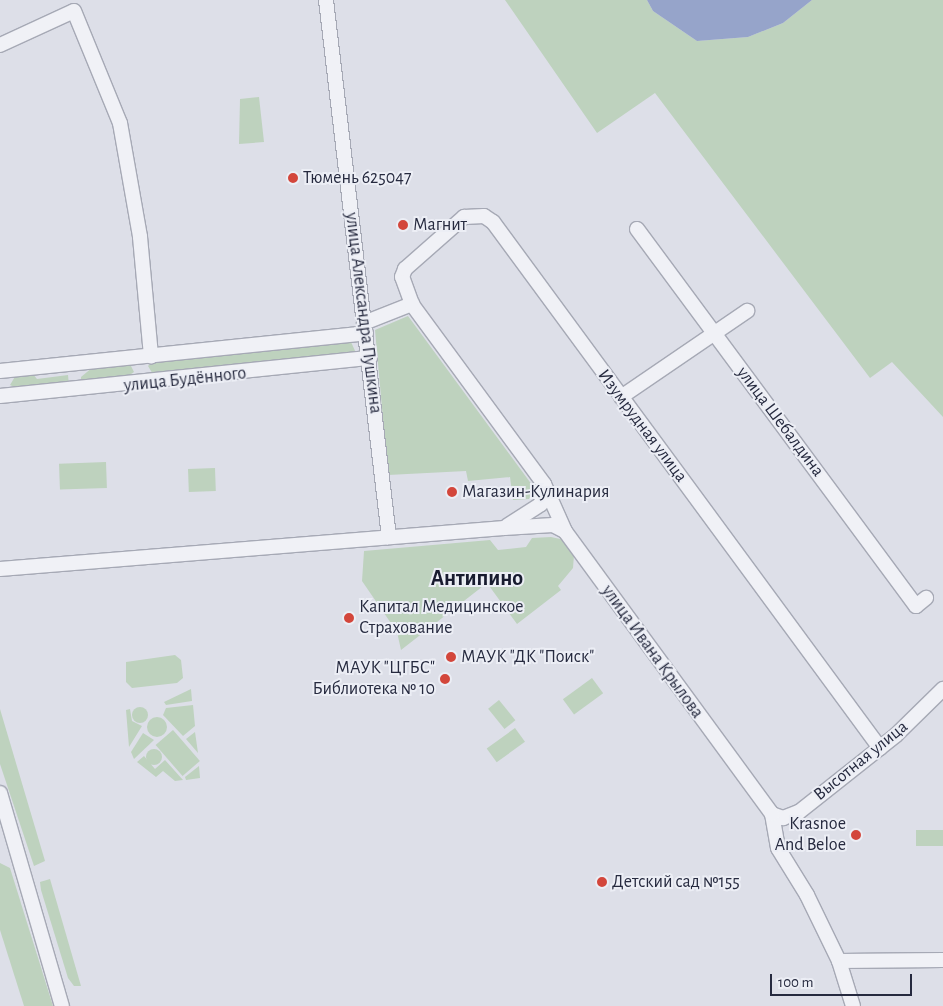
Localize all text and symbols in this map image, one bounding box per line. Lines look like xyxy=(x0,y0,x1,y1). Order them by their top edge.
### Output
place label: Тюмень 625047 xyxy=(303,167,412,189)
marker: Тюмень 625047 xyxy=(287,172,299,184)
street label: улица Александра Пушкина xyxy=(340,211,386,415)
place label: Магнит xyxy=(413,214,467,236)
marker: Магнит xyxy=(397,219,409,231)
street label: улица Будённого xyxy=(123,363,247,397)
street label: улица Шебалдина xyxy=(732,363,828,481)
street label: Изумрудная улица xyxy=(593,365,691,487)
place label: Магазин-Кулинария xyxy=(462,481,609,503)
marker: Магазин-Кулинария xyxy=(446,486,458,498)
district label: Антипино xyxy=(431,566,523,592)
street label: улица Ивана Крылова xyxy=(596,581,708,723)
place label: Капитал Медицинское Страхование xyxy=(359,597,523,640)
marker: Капитал Медицинское Страхование xyxy=(343,612,355,624)
place label: МАУК "ДК "Поиск" xyxy=(461,646,594,668)
marker: МАУК "ДК "Поиск" xyxy=(445,651,457,663)
place label: МАУК "ЦГБС" Библиотека № 10 xyxy=(312,658,435,701)
marker: МАУК "ЦГБС" Библиотека № 10 xyxy=(439,673,451,685)
street label: Высотная улица xyxy=(809,716,913,806)
place label: Krasnoe And Beloe xyxy=(775,814,846,856)
marker: Krasnoe And Beloe xyxy=(850,829,862,841)
place label: Детский сад №155 xyxy=(612,871,740,893)
marker: Детский сад №155 xyxy=(596,876,608,888)
scale bar xyxy=(773,964,916,996)
text: 100 m xyxy=(778,975,813,990)

